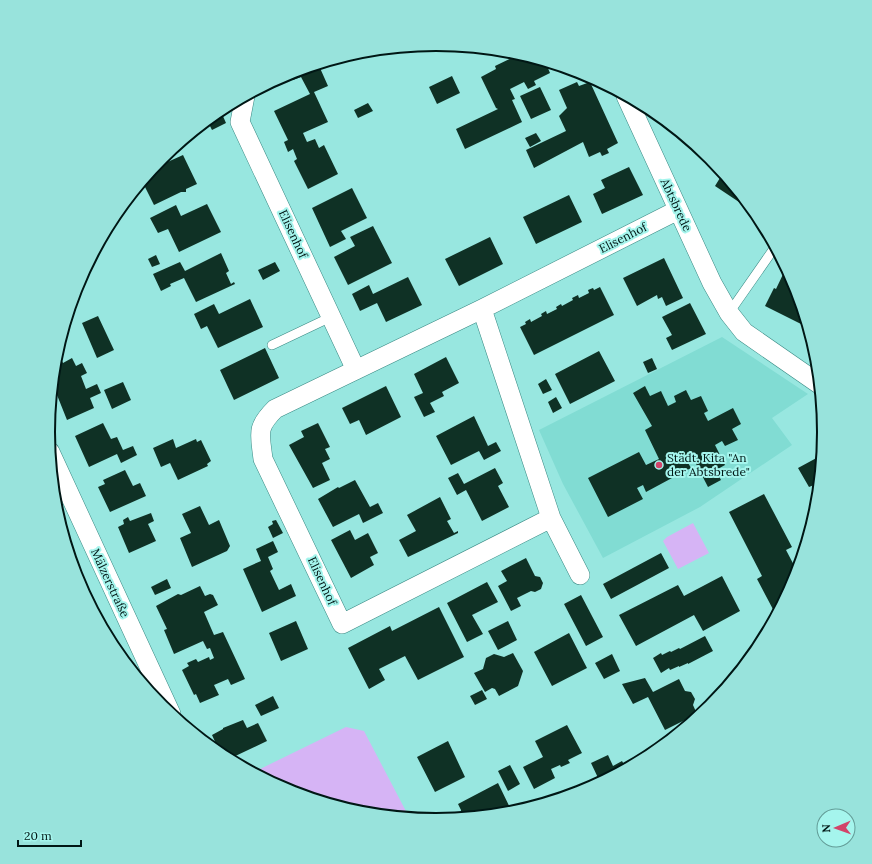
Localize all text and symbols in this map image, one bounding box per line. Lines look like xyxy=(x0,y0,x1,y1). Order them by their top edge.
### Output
street label: Abtsbrede xyxy=(657,175,695,234)
street label: Elisenhof xyxy=(276,207,312,261)
street label: Elisenhof xyxy=(596,219,650,256)
place label: Städt. Kita "An der Abtsbrede" xyxy=(667,450,750,479)
marker: Städt. Kita "An der Abtsbrede" xyxy=(654,460,664,470)
street label: Mälzerstraße xyxy=(88,546,133,620)
street label: Elisenhof xyxy=(305,554,341,608)
north arrow xyxy=(816,808,856,848)
scale bar xyxy=(18,822,81,848)
text: N xyxy=(819,823,833,833)
text: 20 m xyxy=(24,828,52,843)

